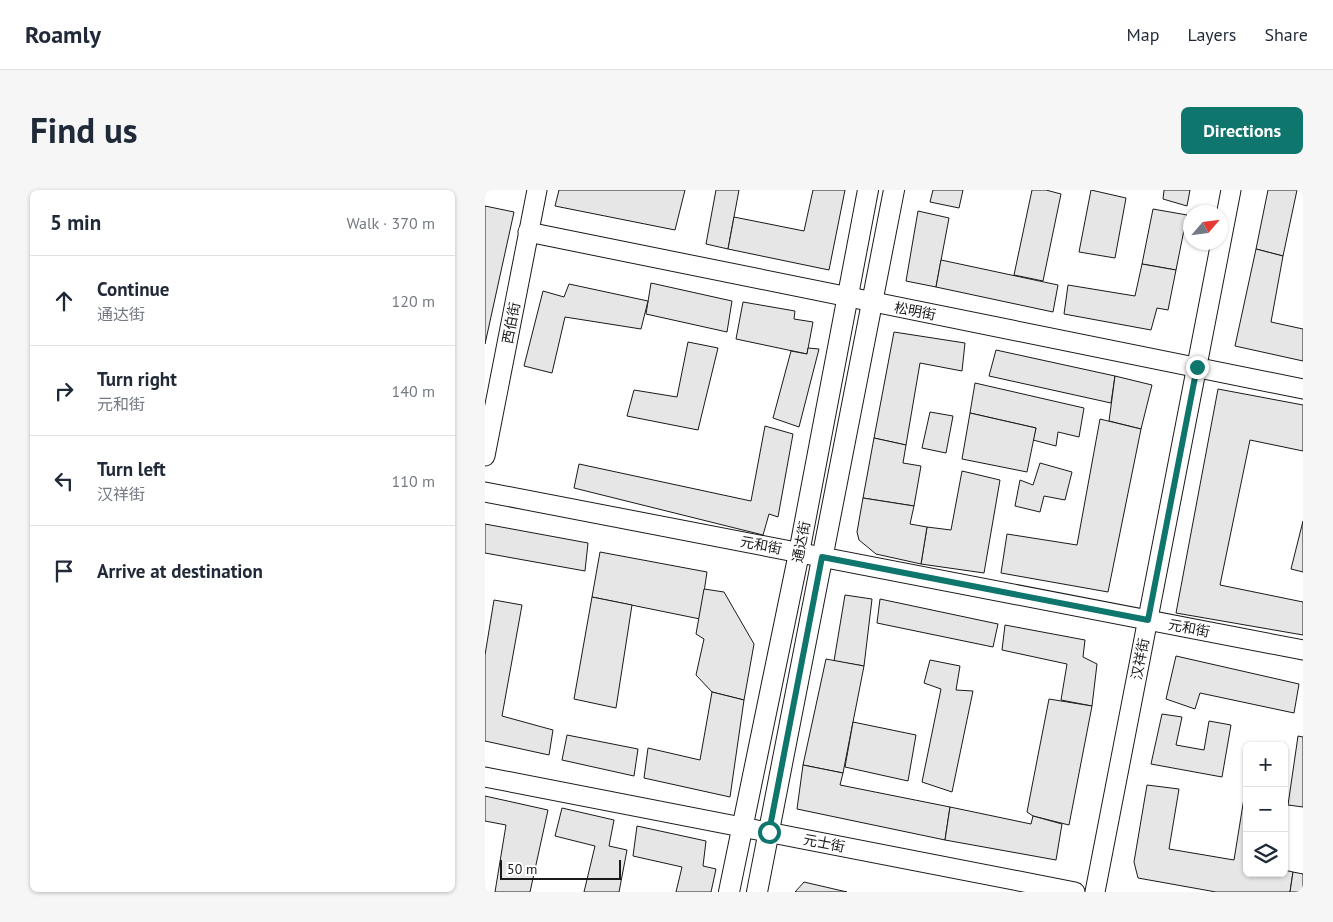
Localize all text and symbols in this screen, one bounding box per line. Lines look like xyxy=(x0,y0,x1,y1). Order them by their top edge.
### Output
text: Roamly xyxy=(25,19,101,50)
text: Map xyxy=(1127,23,1159,46)
text: Layers xyxy=(1187,23,1236,46)
text: Share xyxy=(1264,23,1308,46)
text: Find us xyxy=(30,107,138,153)
button: Directions xyxy=(1181,107,1303,154)
north arrow xyxy=(1183,205,1228,250)
text: 5 min xyxy=(50,209,101,236)
text: Walk · 370 m xyxy=(346,213,435,233)
text: Continue xyxy=(97,277,169,301)
icon: ahead xyxy=(50,287,78,315)
text: 120 m xyxy=(392,291,435,311)
street label: 松明街 xyxy=(893,298,937,324)
street label: 西伯街 xyxy=(498,301,524,345)
text: 通达街 xyxy=(97,304,145,324)
route end xyxy=(1186,356,1209,379)
text: Turn right xyxy=(97,367,177,391)
icon: right xyxy=(50,377,78,405)
text: 140 m xyxy=(392,381,435,401)
text: 元和街 xyxy=(97,394,145,414)
text: Turn left xyxy=(97,457,166,481)
icon: left xyxy=(50,467,78,495)
text: 110 m xyxy=(392,471,435,491)
text: 汉祥街 xyxy=(97,484,145,504)
street label: 通达街 xyxy=(788,520,814,564)
street label: 元和街 xyxy=(739,532,783,558)
icon: arrive xyxy=(50,557,78,585)
text: Arrive at destination xyxy=(97,559,263,583)
street label: 元和街 xyxy=(1167,615,1211,641)
street label: 汉祥街 xyxy=(1127,637,1153,681)
map controls xyxy=(1243,742,1288,877)
button: + xyxy=(1243,742,1288,787)
button: − xyxy=(1243,787,1288,832)
route start xyxy=(758,821,781,844)
street label: 元士街 xyxy=(802,830,846,856)
button: layers xyxy=(1243,832,1288,877)
scale bar xyxy=(500,857,621,880)
text: 50 m xyxy=(507,860,537,878)

